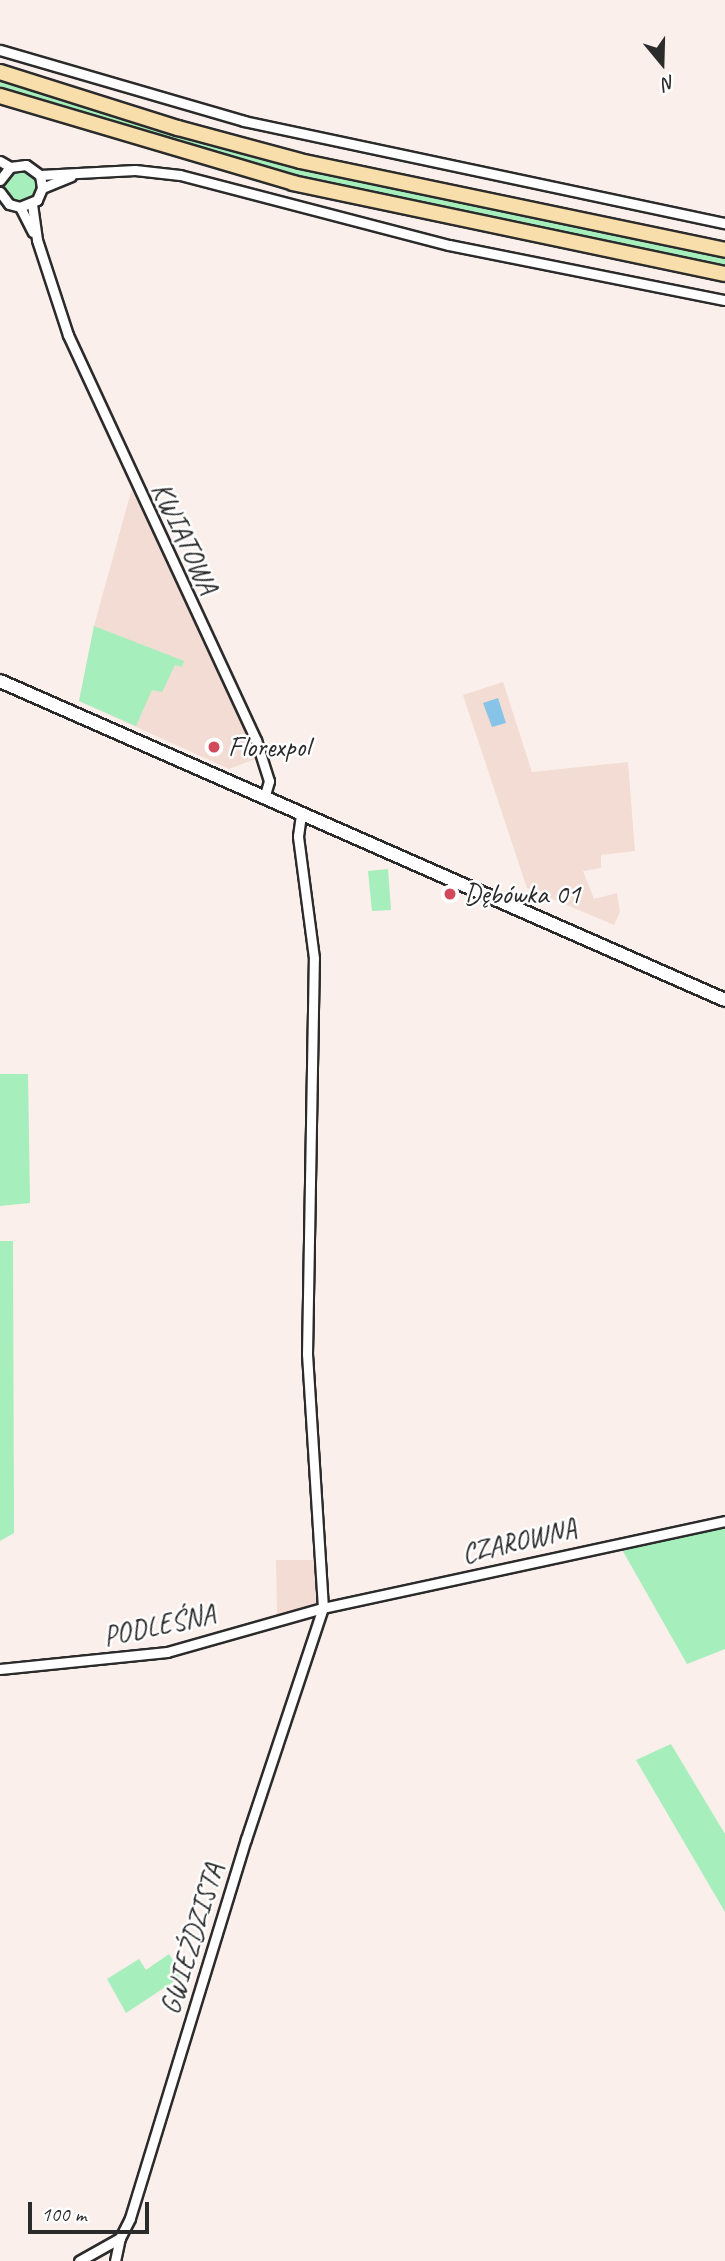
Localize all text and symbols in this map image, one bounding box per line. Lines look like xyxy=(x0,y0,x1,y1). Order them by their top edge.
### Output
north arrow xyxy=(627,28,697,98)
text: N xyxy=(659,70,678,96)
street label: KWIATOWA xyxy=(145,477,225,599)
place label: Florexpol xyxy=(228,730,310,764)
marker: Florexpol xyxy=(206,739,222,755)
place label: Dębówka 01 xyxy=(464,877,580,911)
marker: Dębówka 01 xyxy=(442,886,458,902)
street label: CZAROWNA xyxy=(458,1512,580,1570)
street label: PODLEŚNA xyxy=(100,1597,218,1653)
street label: GWIEŹDZISTA xyxy=(153,1860,231,2018)
scale bar xyxy=(32,2188,152,2232)
text: 100 m xyxy=(41,2201,86,2227)

